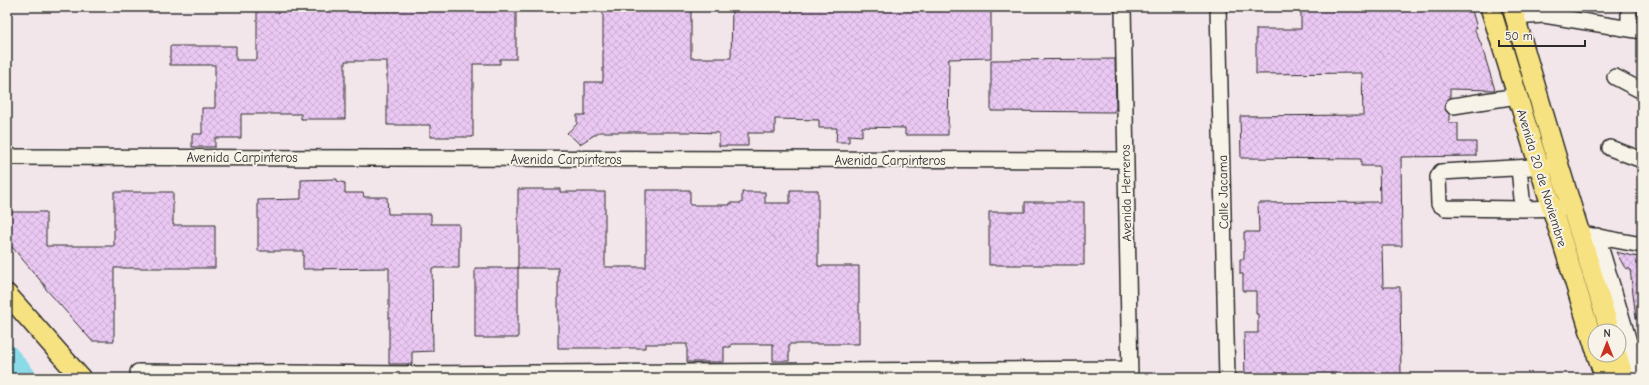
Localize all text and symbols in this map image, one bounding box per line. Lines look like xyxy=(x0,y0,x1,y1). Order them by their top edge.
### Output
scale bar xyxy=(1499,22,1585,48)
text: 50 m xyxy=(1505,29,1533,43)
street label: Avenida 20 de Noviembre xyxy=(1514,107,1570,249)
street label: Avenida Herreros xyxy=(1118,144,1134,242)
street label: Avenida Carpinteros xyxy=(186,150,298,165)
street label: Avenida Carpinteros xyxy=(510,152,622,167)
street label: Avenida Carpinteros xyxy=(834,153,946,168)
street label: Calle Jacama xyxy=(1215,155,1231,229)
north arrow xyxy=(1587,323,1627,363)
text: N xyxy=(1603,327,1611,340)

